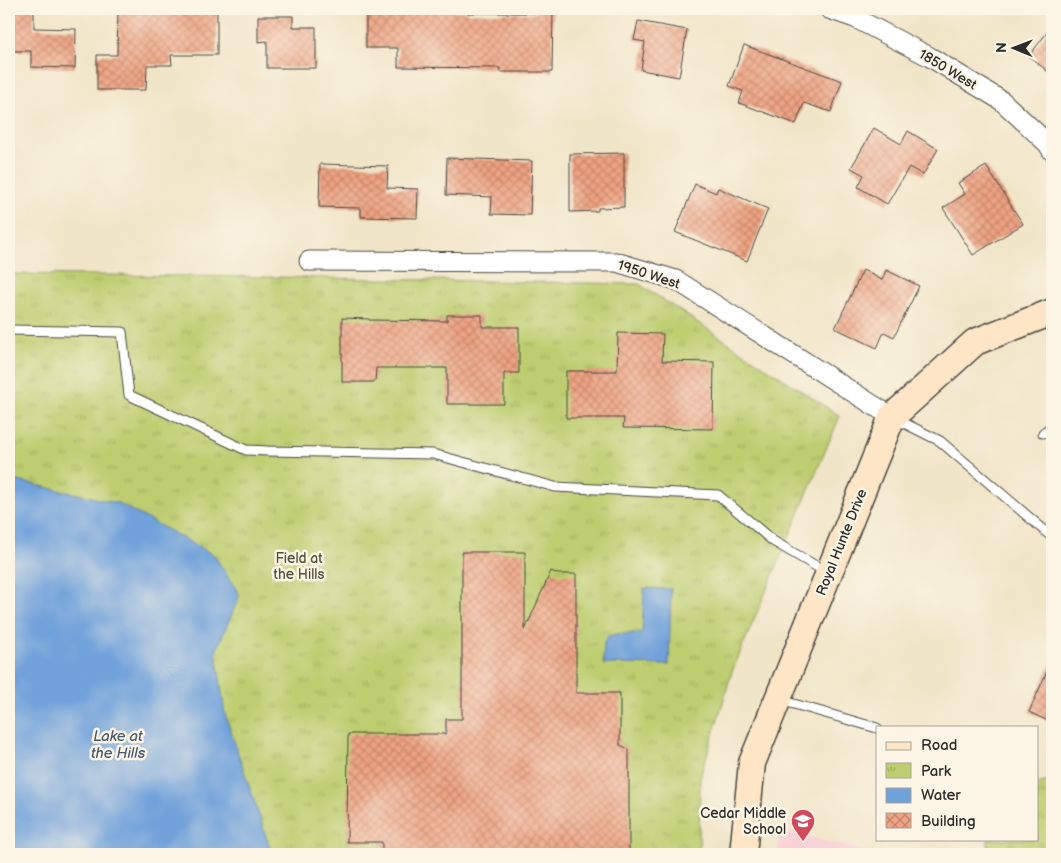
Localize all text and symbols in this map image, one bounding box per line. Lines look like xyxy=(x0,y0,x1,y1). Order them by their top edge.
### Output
north arrow xyxy=(988,22,1038,72)
text: N xyxy=(993,42,1010,53)
street label: 1850 West xyxy=(916,46,980,94)
street label: 1950 West xyxy=(616,256,683,293)
street label: Royal Hunte Drive xyxy=(812,486,871,598)
park label: Field at the Hills xyxy=(274,550,324,583)
legend xyxy=(876,726,1038,840)
water label: Lake at the Hills xyxy=(91,727,146,763)
text: Road xyxy=(921,736,957,755)
text: Park xyxy=(921,762,952,781)
text: Water xyxy=(921,786,961,805)
place label: Cedar Middle School xyxy=(700,805,786,838)
school or university icon: Cedar Middle School xyxy=(790,808,816,842)
text: Building xyxy=(921,812,976,831)

